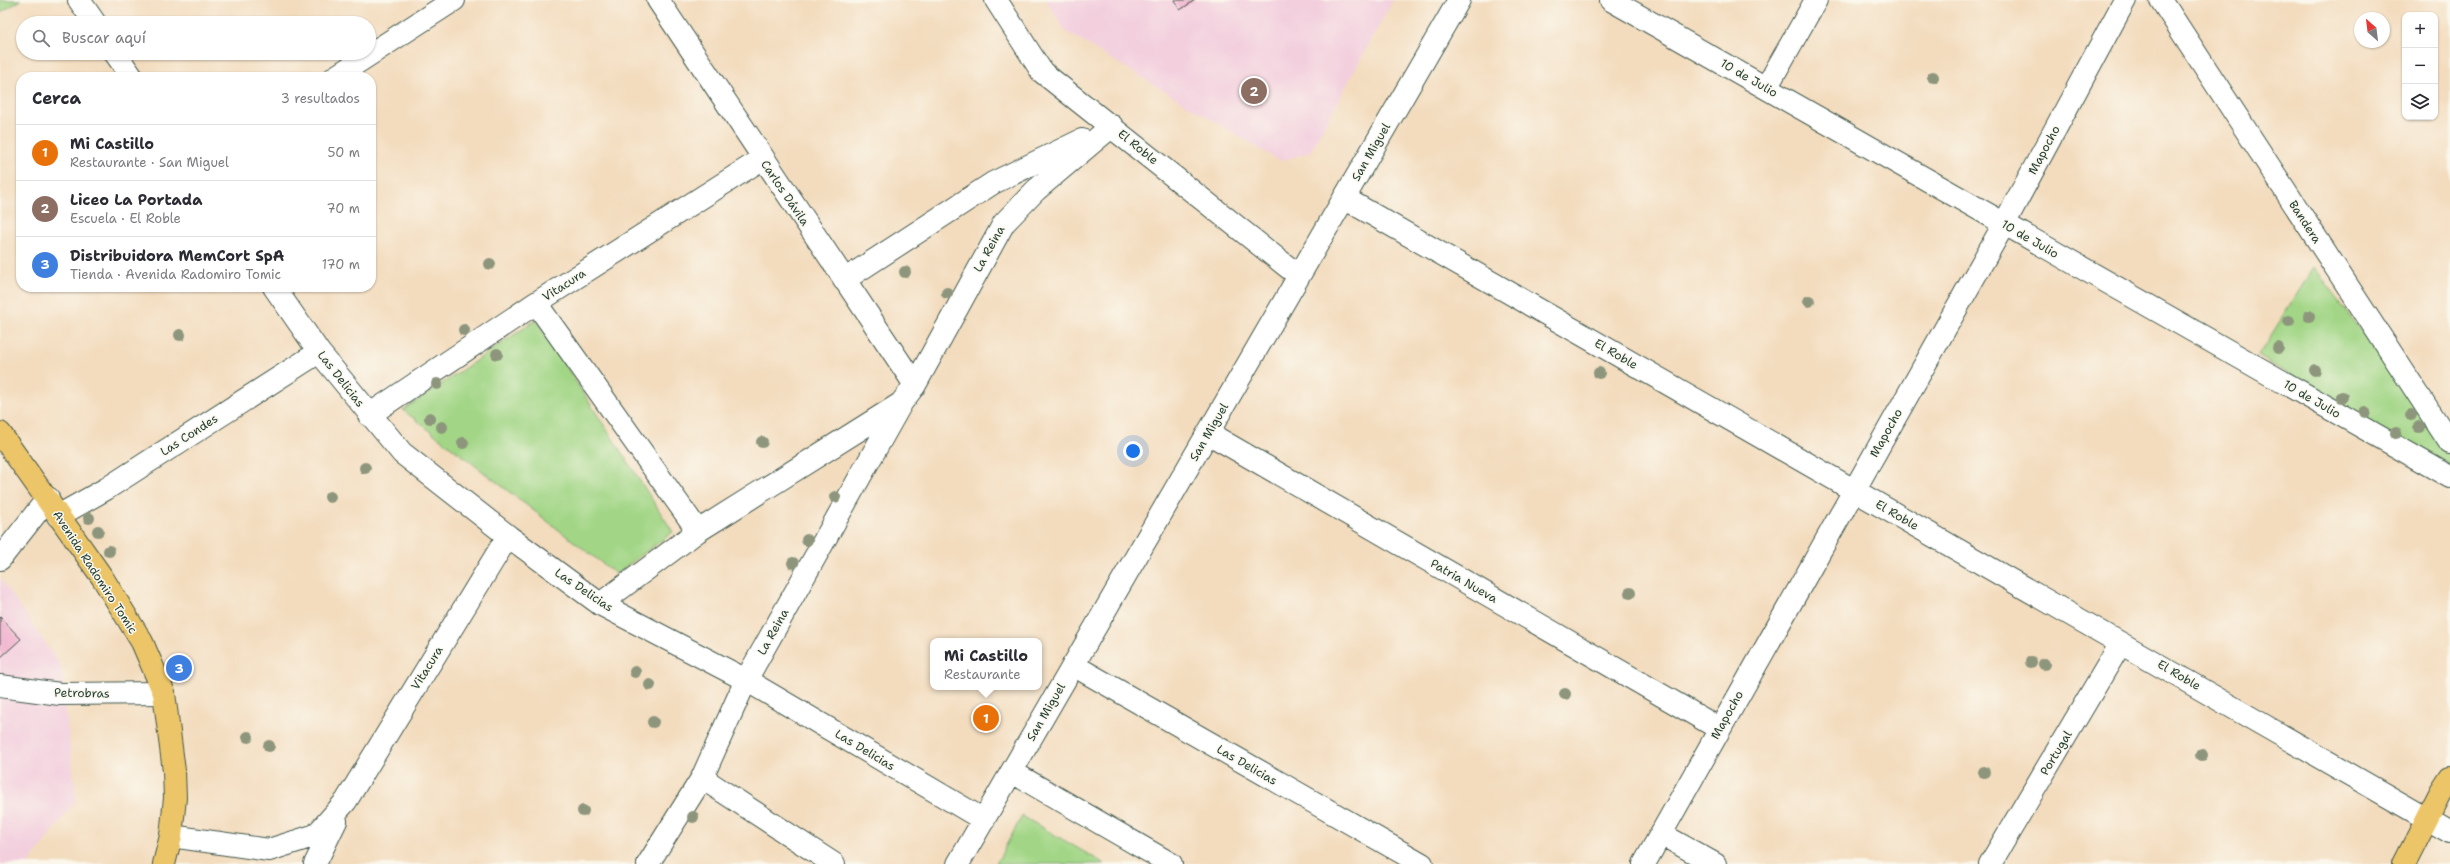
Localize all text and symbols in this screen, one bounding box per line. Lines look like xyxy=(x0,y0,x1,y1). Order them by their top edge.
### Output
north arrow xyxy=(2354,12,2390,48)
map controls xyxy=(2402,12,2438,120)
button: + xyxy=(2402,12,2438,48)
search box xyxy=(16,16,376,60)
icon: search xyxy=(30,27,52,49)
text: Buscar aquí xyxy=(62,28,146,48)
button: − xyxy=(2402,48,2438,84)
street label: 10 de Julio xyxy=(1717,55,1781,101)
pin: 2 xyxy=(1241,76,1267,106)
button: layers xyxy=(2402,84,2438,120)
text: Cerca xyxy=(32,87,81,109)
text: 3 resultados xyxy=(281,90,360,107)
street label: San Miguel xyxy=(1348,120,1394,184)
street label: Mapocho xyxy=(2024,123,2064,177)
street label: El Roble xyxy=(1114,126,1162,168)
text: Mi Castillo xyxy=(70,134,154,154)
text: 1 xyxy=(42,144,48,161)
text: 50 m xyxy=(327,144,360,161)
text: Restaurante · San Miguel xyxy=(70,154,229,171)
street label: Carlos Dávila xyxy=(757,157,813,229)
text: Liceo La Portada xyxy=(70,190,202,210)
street label: Bandera xyxy=(2285,197,2325,247)
text: 2 xyxy=(40,200,50,217)
text: 70 m xyxy=(326,200,360,217)
text: Escuela · El Roble xyxy=(70,210,181,227)
street label: 10 de Julio xyxy=(1998,216,2062,262)
street label: La Reina xyxy=(970,223,1009,275)
text: Distribuidora MemCort SpA xyxy=(70,246,284,266)
text: 3 xyxy=(40,256,50,273)
text: 170 m xyxy=(322,256,360,273)
street label: Vitacura xyxy=(539,265,589,305)
text: Tienda · Avenida Radomiro Tomic xyxy=(70,266,281,283)
street label: El Roble xyxy=(1591,335,1641,373)
street label: Las Delicias xyxy=(314,347,368,411)
street label: 10 de Julio xyxy=(2280,376,2344,422)
street label: San Miguel xyxy=(1186,400,1232,464)
street label: Mapocho xyxy=(1866,406,1906,460)
street label: Las Condes xyxy=(157,410,221,460)
your location xyxy=(1123,441,1143,461)
street label: El Roble xyxy=(1872,496,1922,534)
street label: Avenida Radomiro Tomic xyxy=(49,507,141,637)
street label: Patria Nueva xyxy=(1428,555,1501,607)
street label: Las Delicias xyxy=(552,565,616,616)
street label: La Reina xyxy=(754,606,793,658)
popup xyxy=(930,638,1042,690)
street label: Vitacura xyxy=(407,643,447,693)
text: Mi Castillo xyxy=(944,646,1028,666)
pin: 3 xyxy=(166,653,192,683)
street label: El Roble xyxy=(2154,656,2204,694)
text: Restaurante xyxy=(944,666,1021,683)
street label: San Miguel xyxy=(1023,680,1069,744)
street label: Petrobras xyxy=(54,685,110,701)
street label: Mapocho xyxy=(1707,688,1747,742)
pin: 1 xyxy=(973,703,999,733)
street label: Las Delicias xyxy=(832,726,898,774)
street label: Portugal xyxy=(2036,727,2076,778)
street label: Las Delicias xyxy=(1214,741,1280,789)

